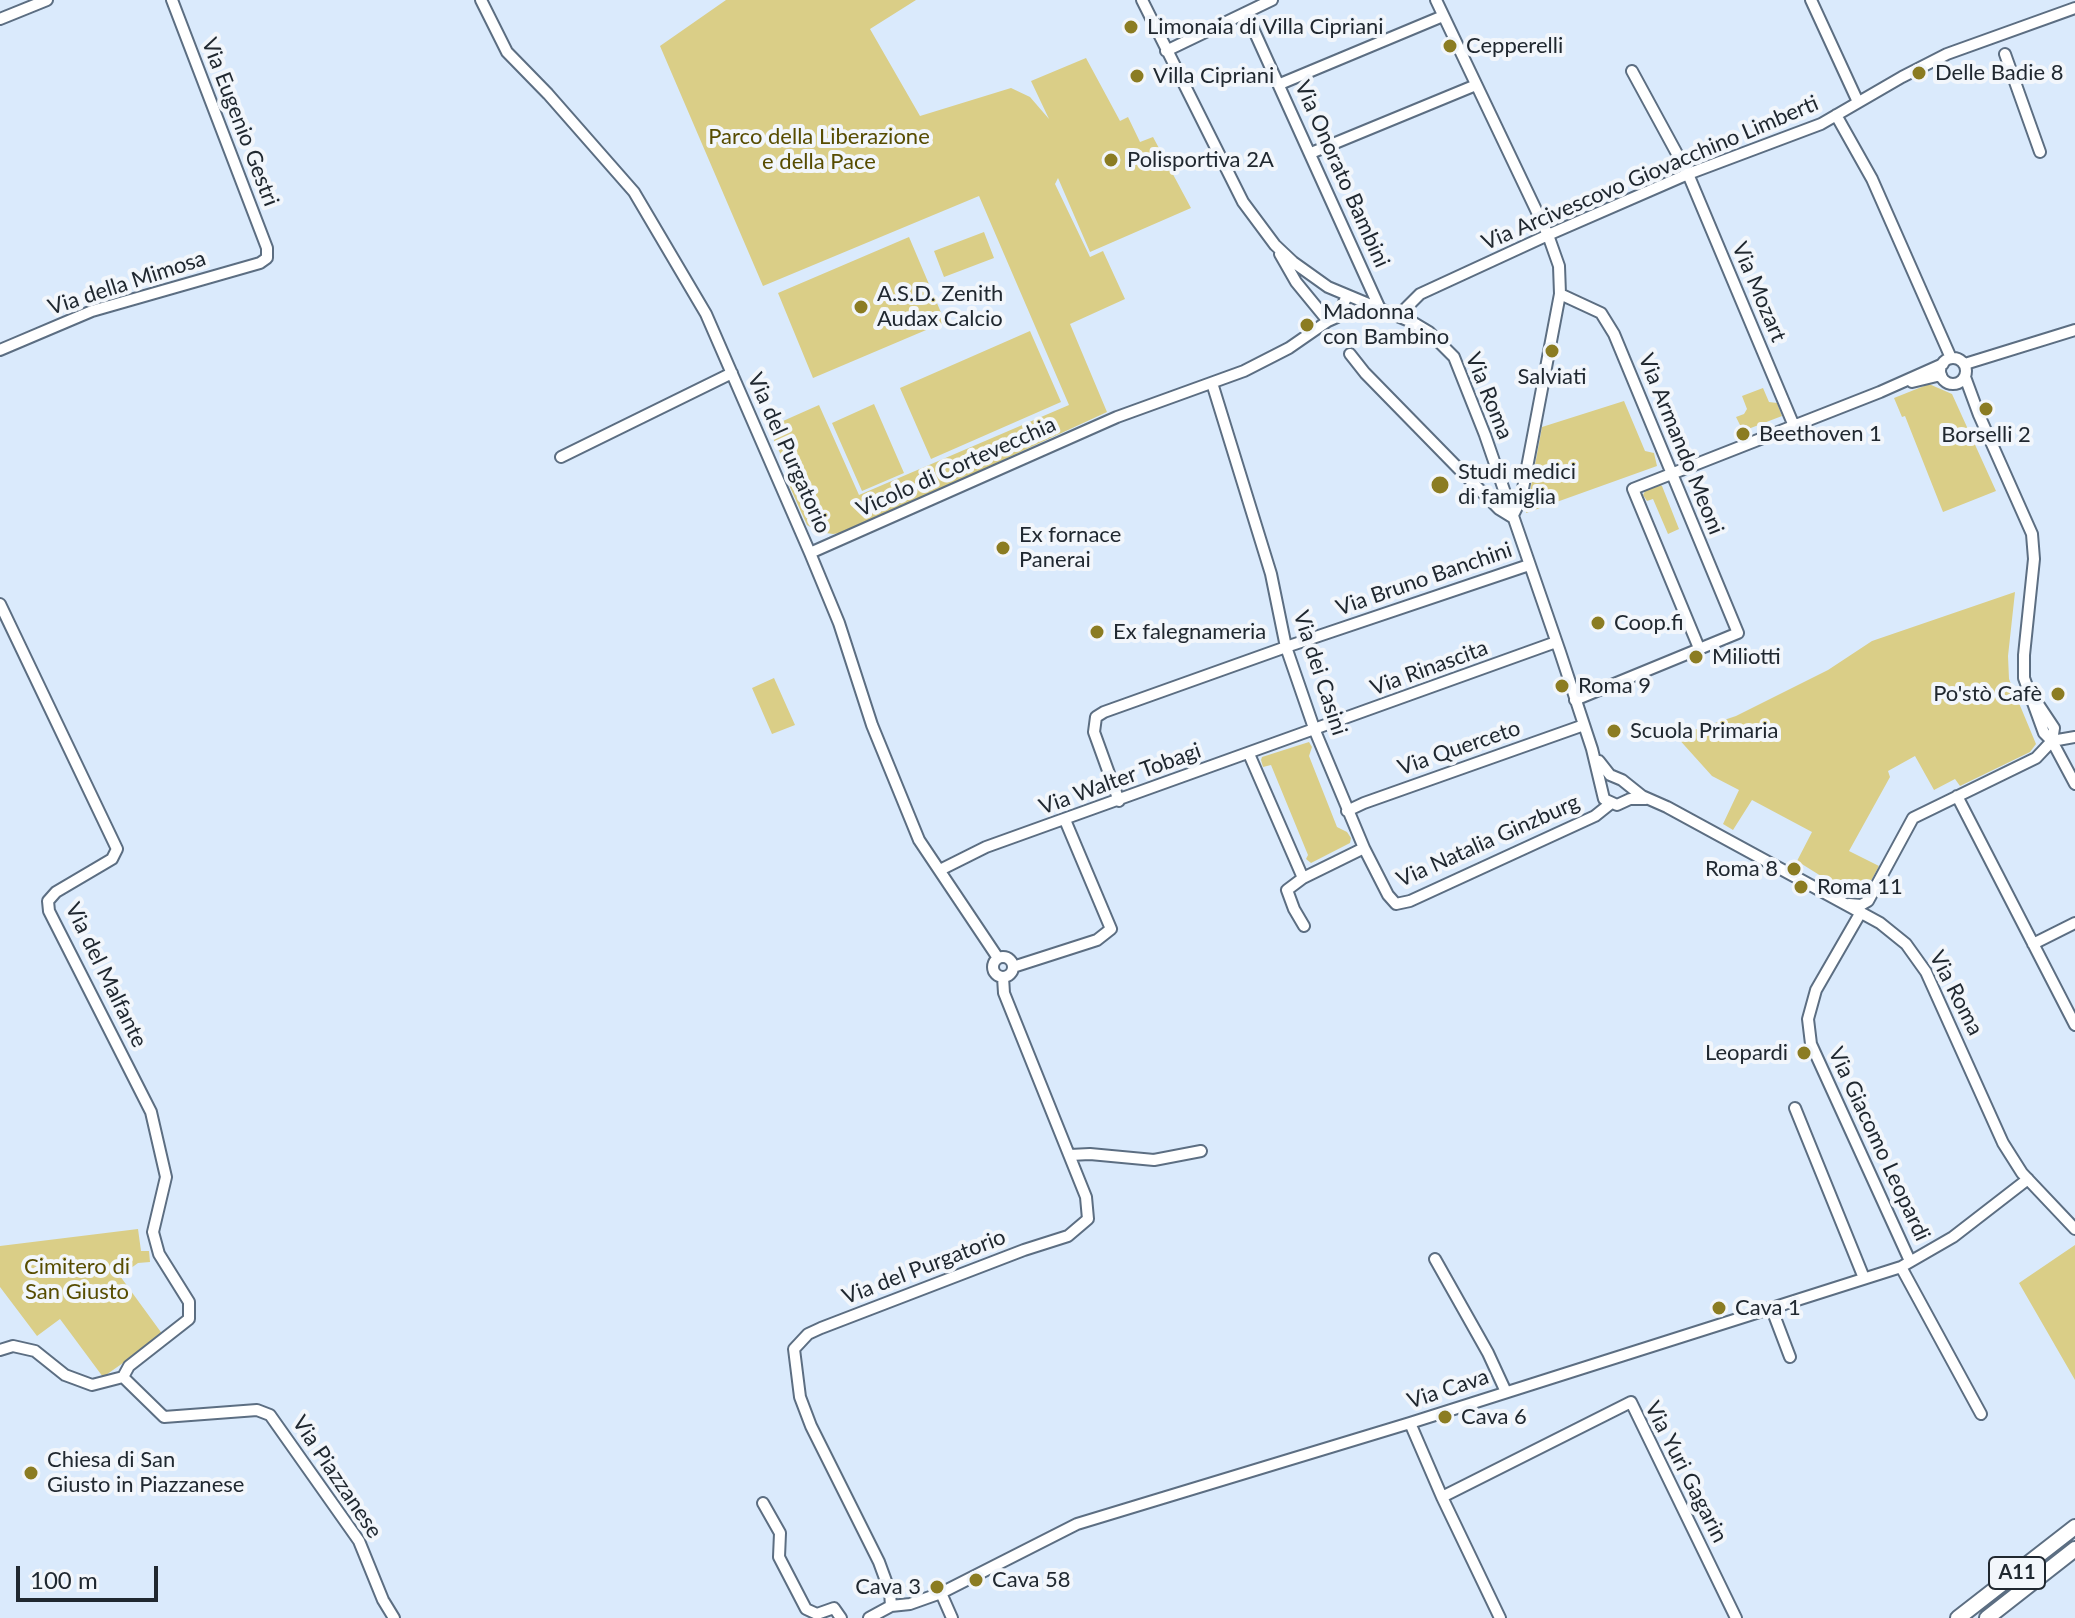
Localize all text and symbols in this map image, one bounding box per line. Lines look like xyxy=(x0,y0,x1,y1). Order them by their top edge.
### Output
place label: Limonaia di Villa Cipriani xyxy=(1147,14,1384,40)
marker: Limonaia di Villa Cipriani xyxy=(1122,18,1140,36)
place label: Cepperelli xyxy=(1466,33,1563,59)
street label: Via Eugenio Gestri xyxy=(196,34,284,210)
marker: Cepperelli xyxy=(1441,37,1459,55)
place label: Delle Badie 8 xyxy=(1935,60,2063,86)
place label: Villa Cipriani xyxy=(1153,63,1274,89)
marker: Delle Badie 8 xyxy=(1910,64,1928,82)
marker: Villa Cipriani xyxy=(1128,67,1146,85)
street label: Via Onorato Bambini xyxy=(1289,77,1395,271)
street label: Via Arcivescovo Giovacchino Limberti xyxy=(1478,90,1822,256)
park label: Parco della Liberazione e della Pace xyxy=(708,124,930,176)
place label: Polisportiva 2A xyxy=(1127,147,1274,173)
marker: Polisportiva 2A xyxy=(1102,151,1120,169)
street label: Via Mozart xyxy=(1726,238,1792,346)
street label: Via della Mimosa xyxy=(45,245,209,321)
place label: A.S.D. Zenith Audax Calcio xyxy=(877,281,1003,332)
marker: A.S.D. Zenith Audax Calcio xyxy=(852,298,870,316)
place label: Madonna con Bambino xyxy=(1323,299,1449,350)
marker: Madonna con Bambino xyxy=(1298,316,1316,334)
marker: Salviati xyxy=(1543,342,1561,360)
street label: Via Roma xyxy=(1460,349,1518,443)
street label: Via Armando Meoni xyxy=(1633,350,1729,538)
place label: Salviati xyxy=(1518,364,1586,390)
street label: Via del Purgatorio xyxy=(742,369,836,537)
marker: Borselli 2 xyxy=(1977,400,1995,418)
street label: Vicolo di Cortevecchia xyxy=(852,411,1060,523)
place label: Beethoven 1 xyxy=(1759,421,1882,447)
place label: Borselli 2 xyxy=(1941,422,2031,448)
marker: Beethoven 1 xyxy=(1734,425,1752,443)
place label: Studi medici di famiglia xyxy=(1458,459,1576,510)
marker: Studi medici di famiglia xyxy=(1429,474,1451,496)
place label: Ex fornace Panerai xyxy=(1019,522,1121,574)
street label: Via Bruno Banchini xyxy=(1333,537,1515,621)
marker: Ex fornace Panerai xyxy=(994,539,1012,557)
street label: Via dei Casini xyxy=(1287,607,1353,739)
place label: Coop.fi xyxy=(1614,610,1684,636)
marker: Coop.fi xyxy=(1589,614,1607,632)
place label: Ex falegnameria xyxy=(1113,619,1266,645)
marker: Ex falegnameria xyxy=(1088,623,1106,641)
street label: Via Rinascita xyxy=(1367,635,1491,701)
place label: Miliotti xyxy=(1712,644,1781,670)
marker: Miliotti xyxy=(1687,648,1705,666)
place label: Roma 9 xyxy=(1578,673,1651,699)
marker: Roma 9 xyxy=(1553,677,1571,695)
place label: Po'stò Cafè xyxy=(1933,681,2042,707)
marker: Po'stò Cafè xyxy=(2049,685,2067,703)
street label: Via Querceto xyxy=(1394,715,1524,781)
place label: Scuola Primaria xyxy=(1630,718,1778,744)
marker: Scuola Primaria xyxy=(1605,722,1623,740)
street label: Via Walter Tobagi xyxy=(1035,737,1205,821)
street label: Via Natalia Ginzburg xyxy=(1393,789,1583,893)
place label: Roma 8 xyxy=(1705,856,1778,882)
marker: Roma 8 xyxy=(1785,860,1803,878)
place label: Roma 11 xyxy=(1817,874,1903,900)
marker: Roma 11 xyxy=(1792,878,1810,896)
street label: Via del Malfante xyxy=(60,898,152,1052)
street label: Via Roma xyxy=(1924,946,1988,1040)
place label: Leopardi xyxy=(1705,1040,1788,1066)
street label: Via Giacomo Leopardi xyxy=(1822,1043,1936,1245)
marker: Leopardi xyxy=(1795,1044,1813,1062)
street label: Via del Purgatorio xyxy=(839,1224,1009,1310)
park label: Cimitero di San Giusto xyxy=(24,1254,130,1306)
place label: Cava 1 xyxy=(1735,1295,1801,1321)
marker: Cava 1 xyxy=(1710,1299,1728,1317)
street label: Via Cava xyxy=(1404,1363,1492,1415)
street label: Via Yuri Gagarin xyxy=(1639,1397,1733,1547)
place label: Cava 6 xyxy=(1461,1404,1527,1430)
marker: Cava 6 xyxy=(1436,1408,1454,1426)
street label: Via Piazzanese xyxy=(286,1411,388,1543)
place label: Chiesa di San Giusto in Piazzanese xyxy=(47,1447,244,1498)
marker: Chiesa di San Giusto in Piazzanese xyxy=(22,1464,40,1482)
scale bar xyxy=(20,1550,162,1600)
road number: A11 xyxy=(1989,1557,2045,1589)
text: 100 m xyxy=(30,1565,98,1594)
place label: Cava 58 xyxy=(992,1567,1071,1593)
marker: Cava 58 xyxy=(967,1571,985,1589)
place label: Cava 3 xyxy=(855,1574,921,1600)
marker: Cava 3 xyxy=(928,1578,946,1596)

